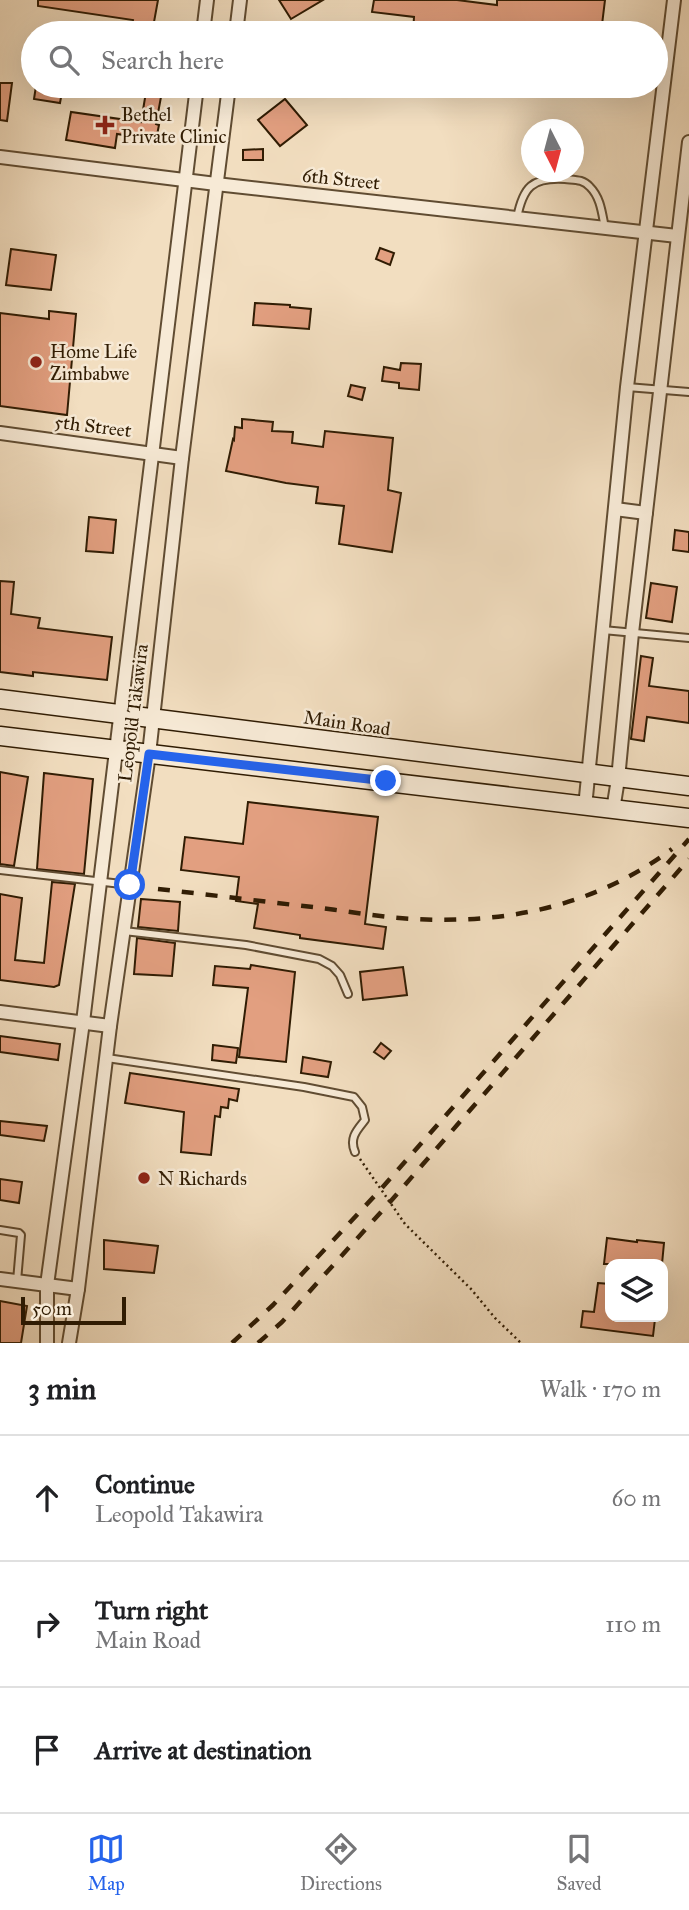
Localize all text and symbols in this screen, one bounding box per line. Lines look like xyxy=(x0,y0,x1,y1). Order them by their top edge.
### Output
search box xyxy=(21,21,668,98)
icon: search xyxy=(45,41,83,79)
text: Search here xyxy=(101,44,224,76)
place label: Bethel Private Clinic xyxy=(121,103,227,148)
marker: Bethel Private Clinic xyxy=(95,115,115,135)
north arrow xyxy=(521,119,584,182)
street label: 6th Street xyxy=(301,163,381,195)
place label: Home Life Zimbabwe xyxy=(50,340,137,385)
marker: Home Life Zimbabwe xyxy=(28,354,44,370)
street label: 5th Street xyxy=(53,410,133,442)
street label: Leopold Takawira xyxy=(113,642,153,783)
street label: Main Road xyxy=(302,706,392,741)
route end xyxy=(370,765,401,796)
route start xyxy=(114,869,145,900)
place label: N Richards xyxy=(158,1167,247,1190)
marker: N Richards xyxy=(136,1170,152,1186)
map controls xyxy=(605,1259,668,1322)
button: layers xyxy=(605,1259,668,1322)
scale bar xyxy=(21,1294,126,1326)
text: 50 m xyxy=(32,1297,72,1320)
text: 3 min xyxy=(28,1371,96,1407)
text: Walk · 170 m xyxy=(540,1375,661,1403)
text: Continue xyxy=(95,1468,195,1500)
icon: ahead xyxy=(28,1479,66,1517)
text: 60 m xyxy=(612,1484,661,1512)
text: Leopold Takawira xyxy=(95,1500,263,1528)
text: Turn right xyxy=(95,1594,208,1626)
icon: right xyxy=(28,1605,66,1643)
text: 110 m xyxy=(605,1610,661,1638)
text: Main Road xyxy=(95,1626,201,1654)
icon: arrive xyxy=(28,1731,66,1769)
text: Arrive at destination xyxy=(95,1734,312,1766)
tab: Map xyxy=(87,1830,125,1895)
tab: Directions xyxy=(300,1830,382,1895)
tab: Saved xyxy=(557,1830,602,1895)

